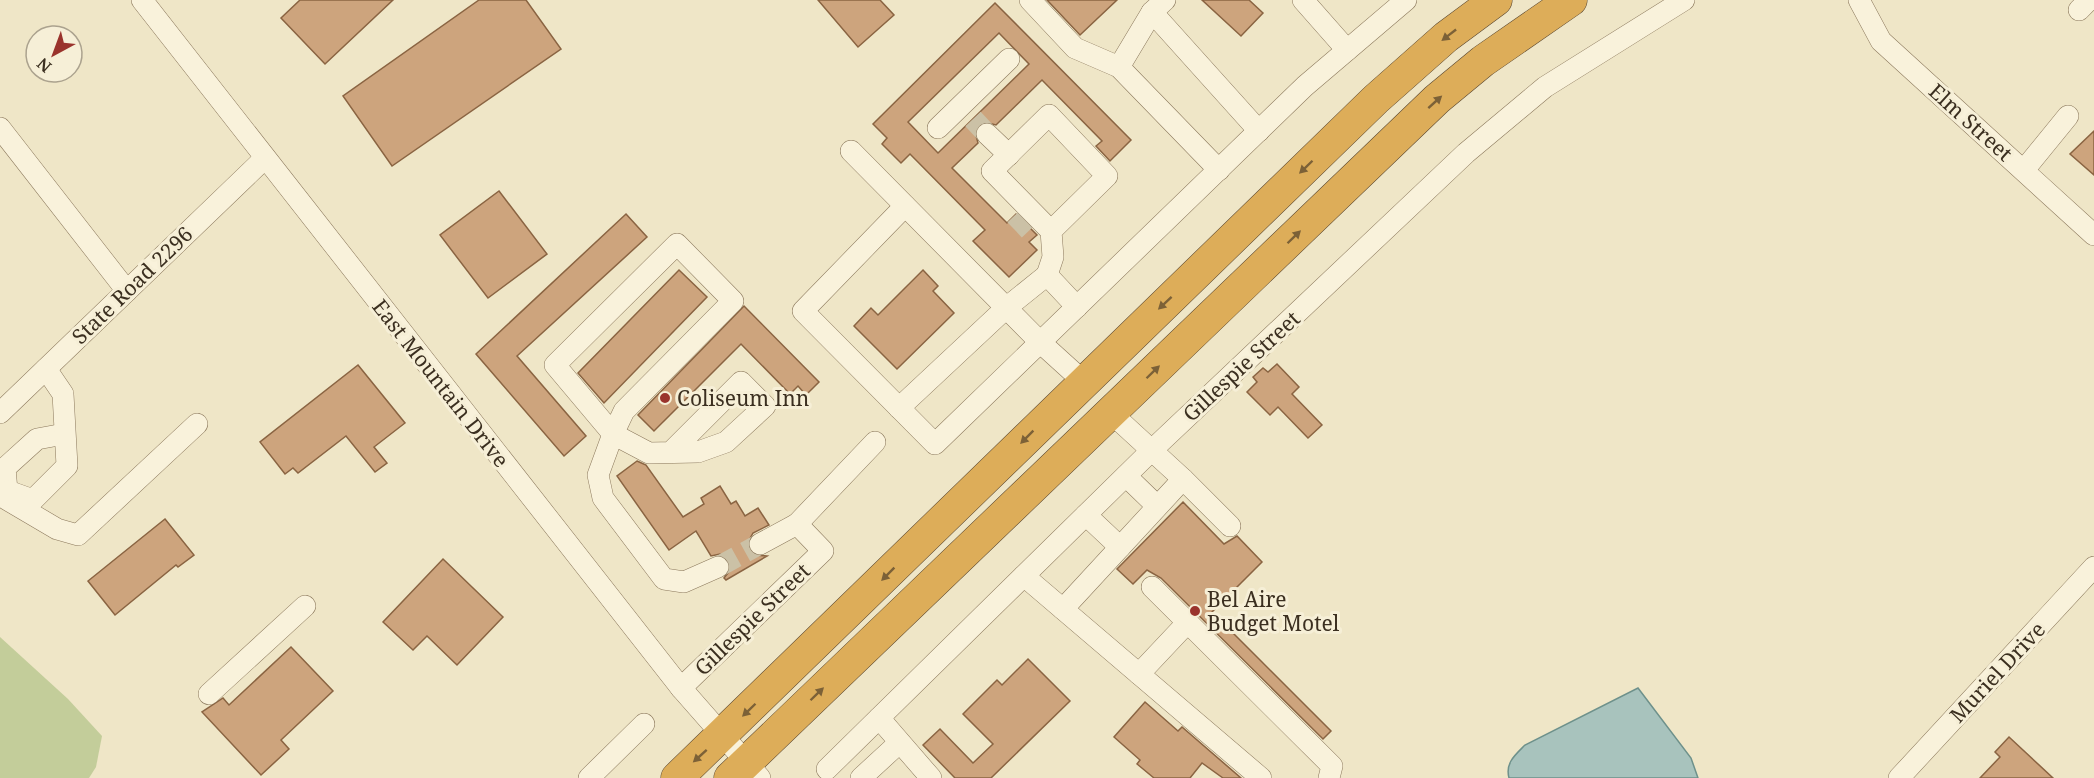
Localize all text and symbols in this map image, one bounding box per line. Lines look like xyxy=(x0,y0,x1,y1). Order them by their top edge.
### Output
north arrow xyxy=(24,24,84,84)
one-way arrow xyxy=(1441,28,1456,40)
text: N xyxy=(32,53,56,78)
street label: Elm Street xyxy=(1923,77,2019,167)
one-way arrow xyxy=(1427,95,1442,109)
one-way arrow xyxy=(1299,160,1313,174)
street label: State Road 2296 xyxy=(66,220,198,350)
one-way arrow xyxy=(1286,230,1301,244)
street label: East Mountain Drive xyxy=(367,293,515,473)
one-way arrow xyxy=(1158,295,1172,309)
street label: Gillespie Street xyxy=(1176,304,1306,428)
one-way arrow xyxy=(1146,366,1160,380)
place label: Coliseum Inn xyxy=(677,384,809,412)
marker: Coliseum Inn xyxy=(658,391,672,405)
one-way arrow xyxy=(1020,430,1034,445)
street label: Gillespie Street xyxy=(688,557,816,681)
one-way arrow xyxy=(881,567,896,581)
place label: Bel Aire Budget Motel xyxy=(1207,585,1340,637)
marker: Bel Aire Budget Motel xyxy=(1188,604,1202,618)
street label: Muriel Drive xyxy=(1943,616,2051,728)
one-way arrow xyxy=(810,687,824,701)
one-way arrow xyxy=(742,703,756,717)
one-way arrow xyxy=(693,749,707,763)

